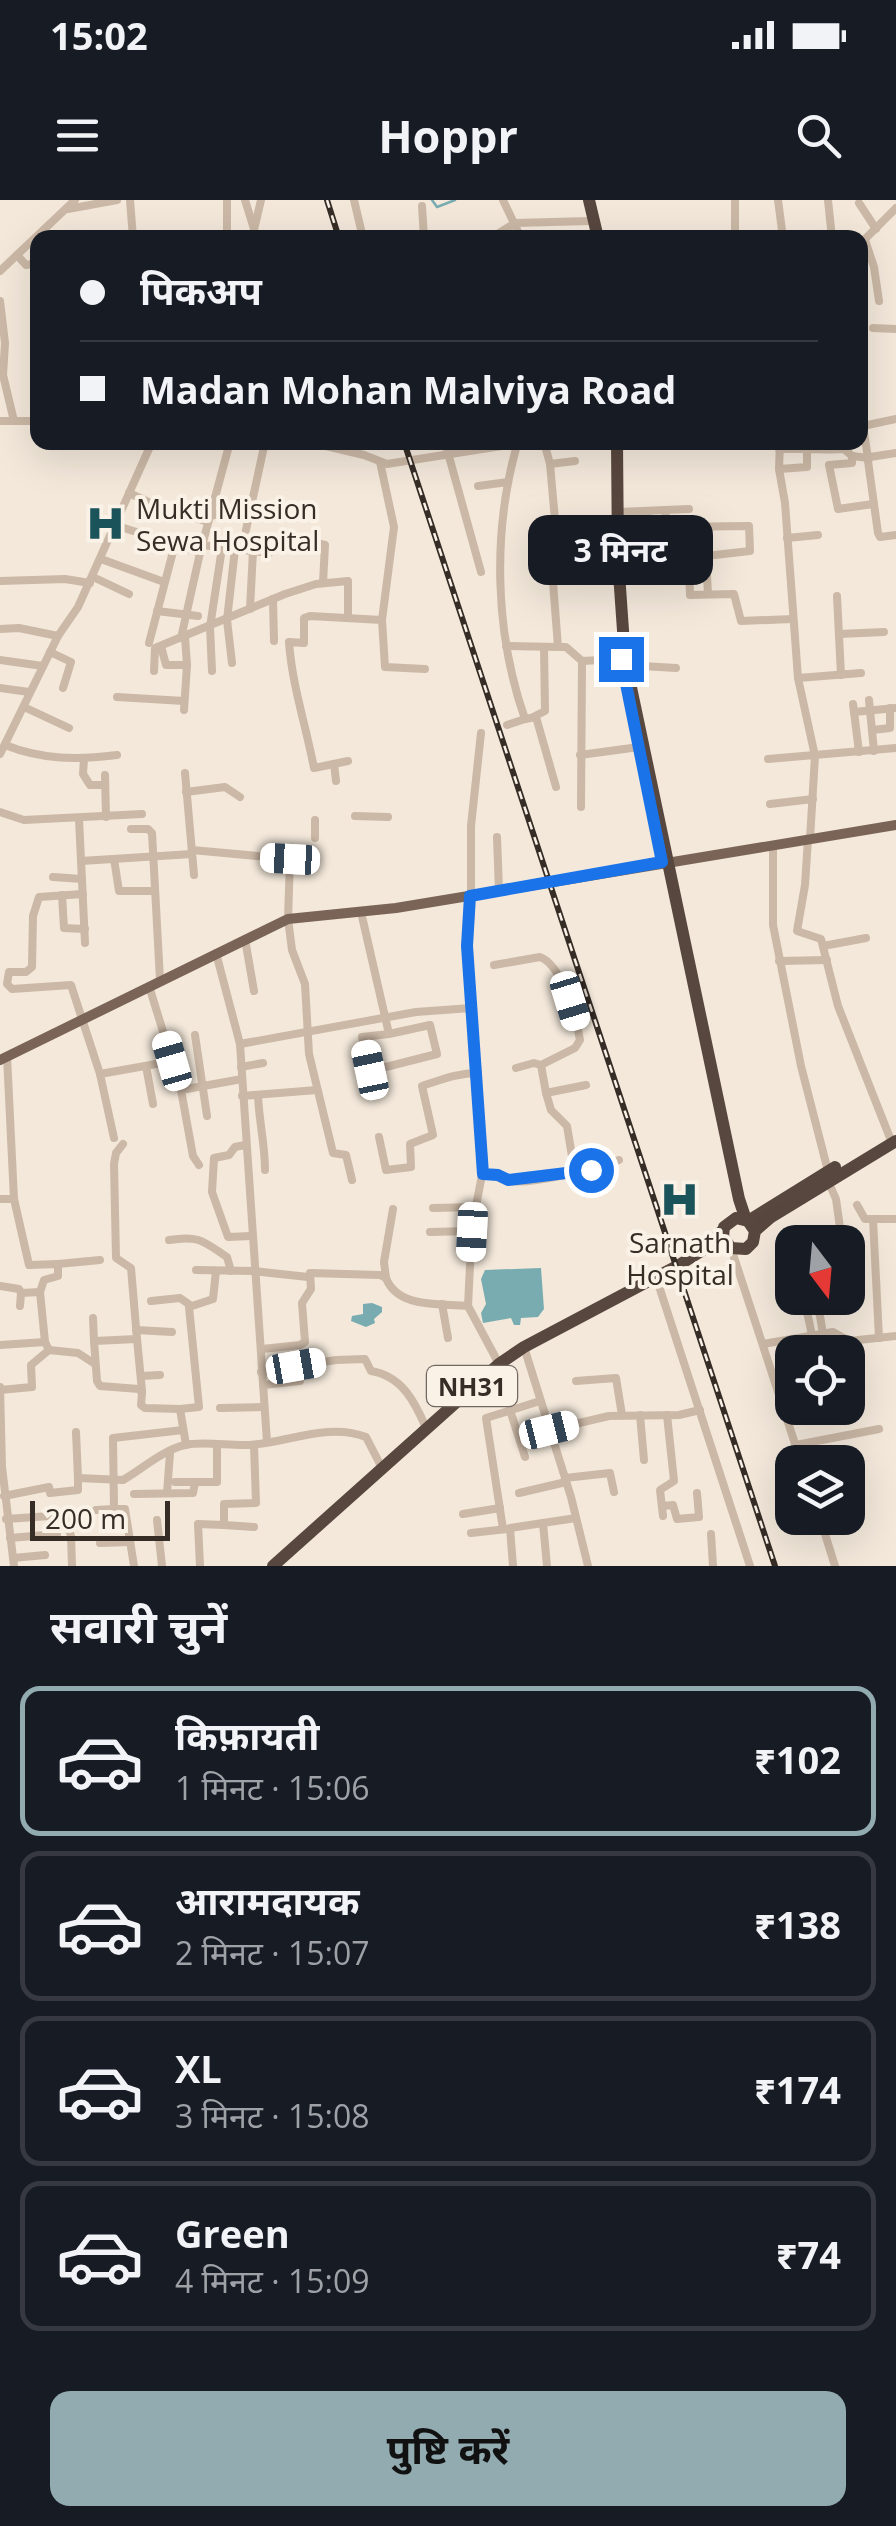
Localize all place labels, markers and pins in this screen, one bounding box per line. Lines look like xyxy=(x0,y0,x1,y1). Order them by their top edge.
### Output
place label: Mukti Mission Sewa Hospital xyxy=(136,489,319,559)
hospital icon: Mukti Mission Sewa Hospital xyxy=(85,503,127,545)
hospital icon: Sarnath Hospital xyxy=(659,1179,701,1221)
place label: Sarnath Hospital xyxy=(626,1223,734,1293)

